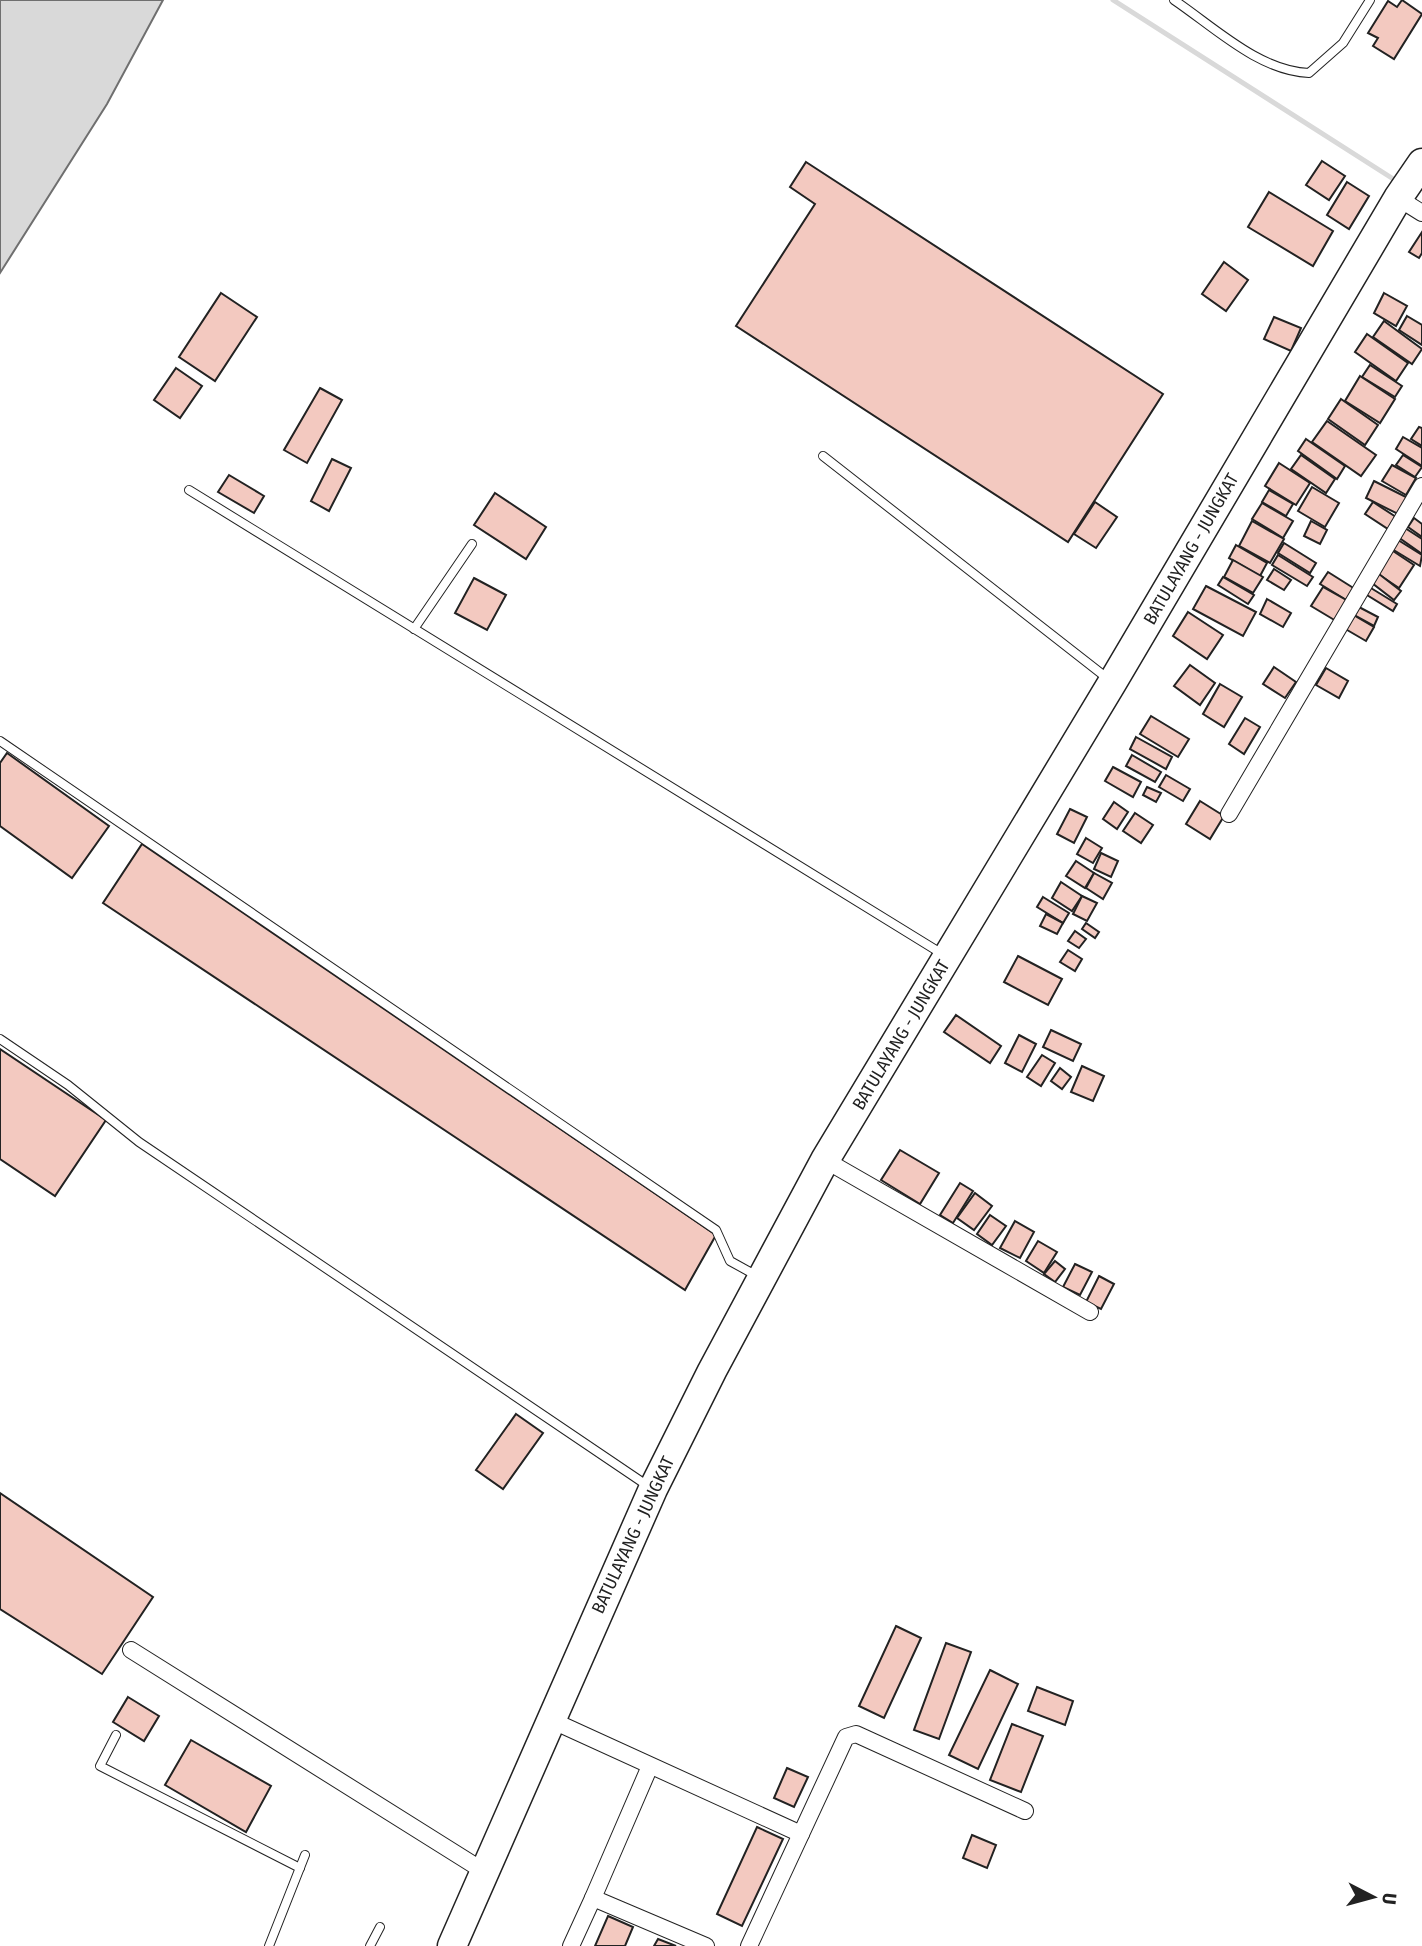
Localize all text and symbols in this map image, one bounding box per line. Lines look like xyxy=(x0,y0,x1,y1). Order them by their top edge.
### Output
street label: BATULAYANG - JUNGKAT xyxy=(1139,469,1244,628)
street label: BATULAYANG - JUNGKAT xyxy=(848,956,955,1114)
street label: BATULAYANG - JUNGKAT xyxy=(587,1452,679,1617)
north arrow xyxy=(1338,1862,1408,1932)
text: U xyxy=(1377,1892,1401,1905)

